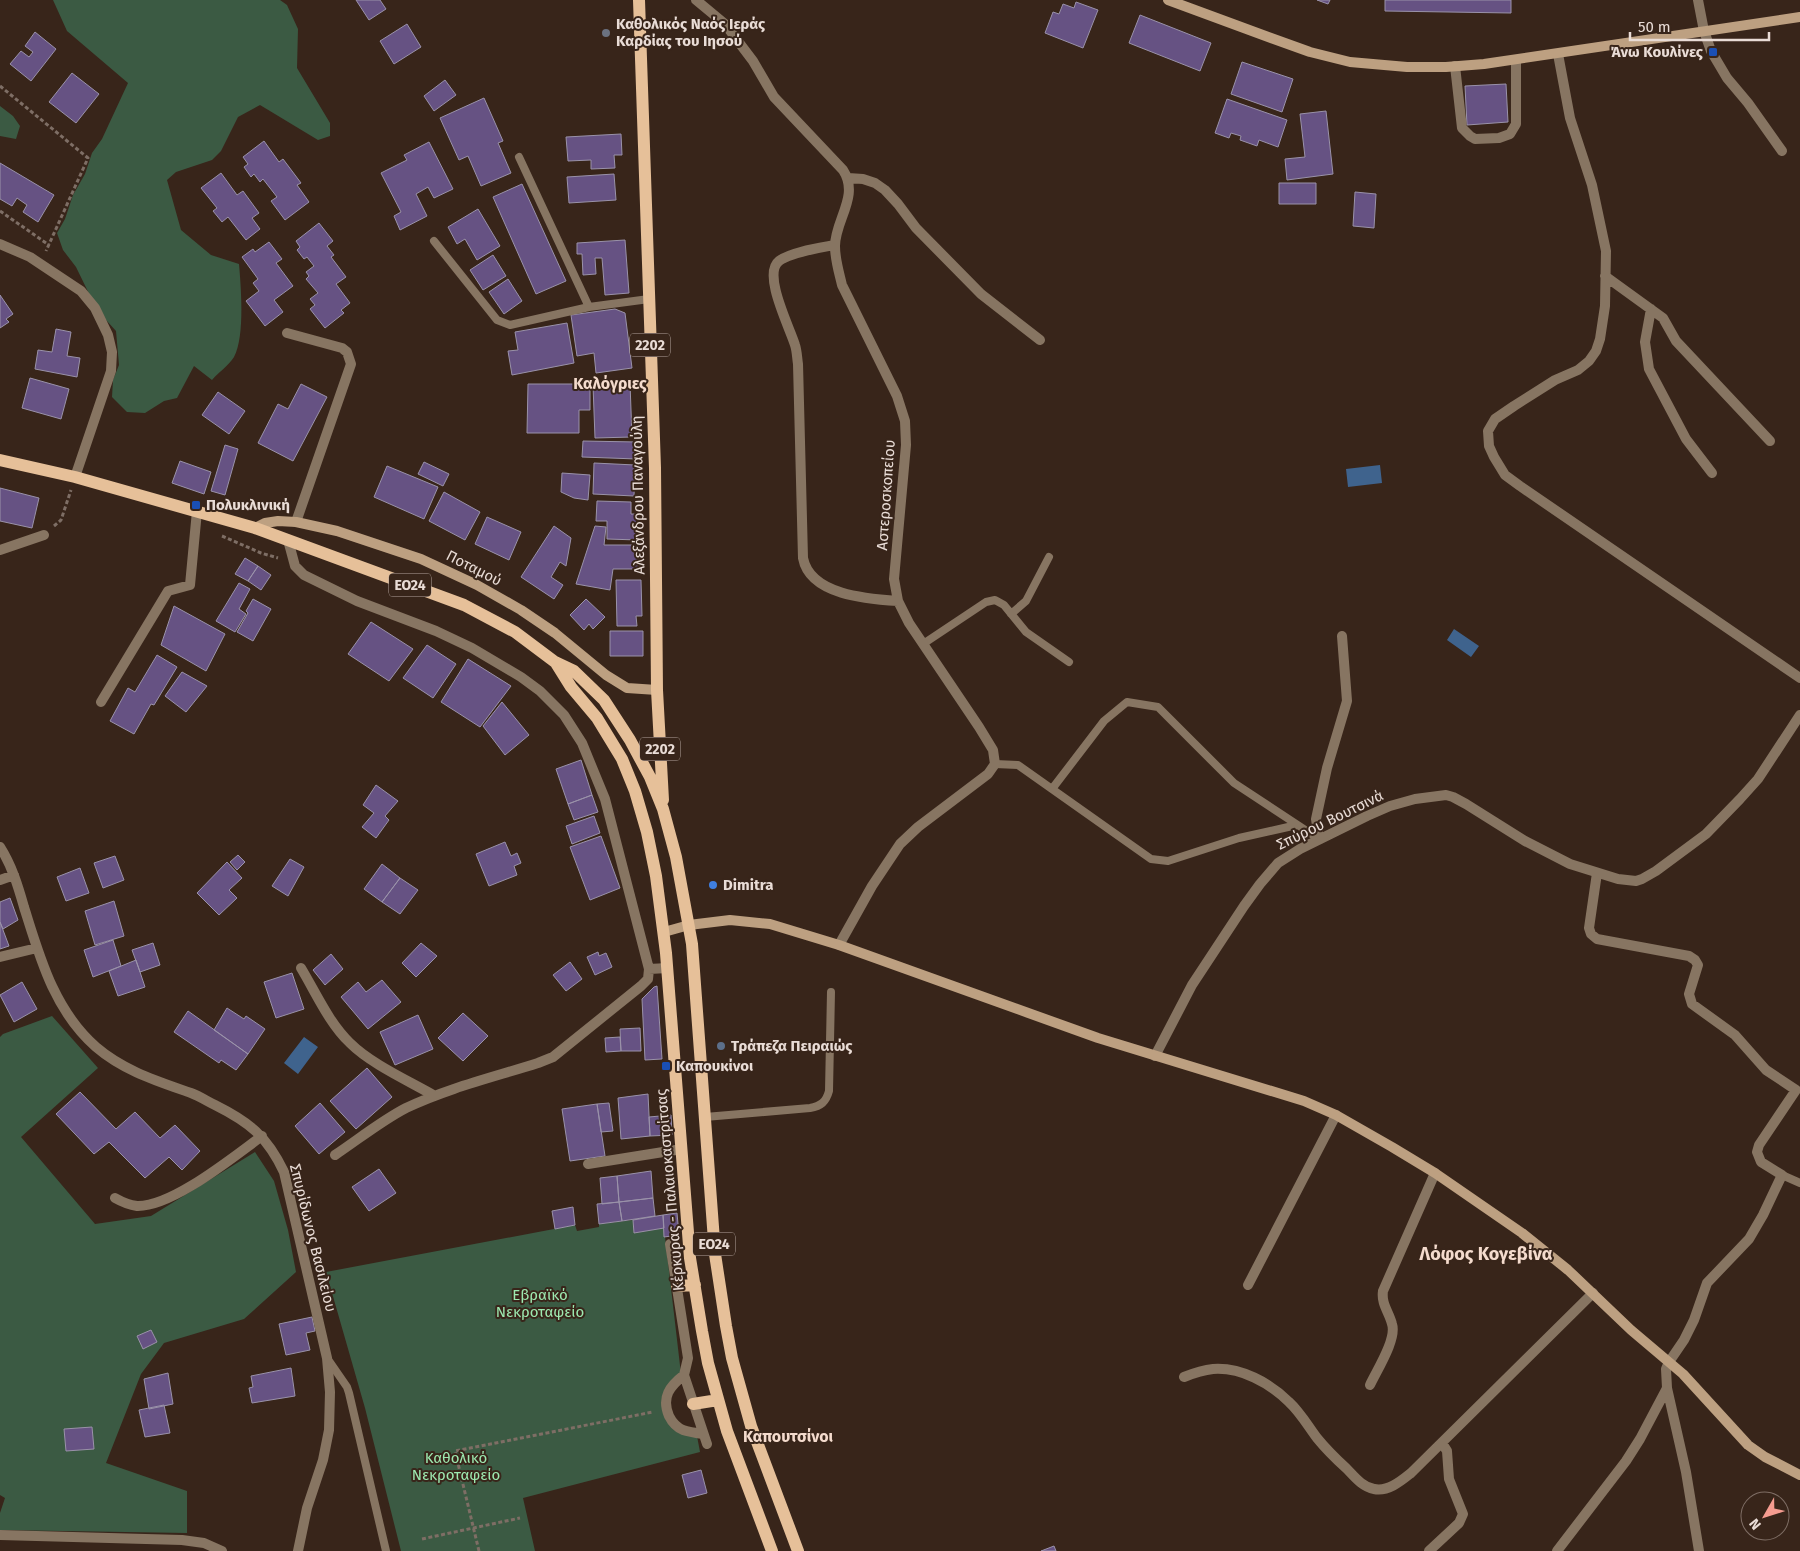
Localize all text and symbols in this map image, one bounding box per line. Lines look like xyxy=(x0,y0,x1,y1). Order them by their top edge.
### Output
scale bar xyxy=(1630,10,1769,42)
place label: Καθολικός Ναός Ιεράς Καρδίας του Ιησού xyxy=(616,15,766,50)
text: 50 m xyxy=(1638,18,1671,36)
marker: Καθολικός Ναός Ιεράς Καρδίας του Ιησού xyxy=(600,27,612,39)
place label: Άνω Κουλίνες xyxy=(1610,43,1704,61)
marker: Άνω Κουλίνες xyxy=(1707,46,1719,58)
road number: 2202 xyxy=(630,334,670,356)
district label: Καλόγριες xyxy=(573,374,647,393)
street label: Αλεξάνδρου Παναγούλη xyxy=(628,415,648,575)
street label: Αστεροσκοπείου xyxy=(873,439,899,551)
place label: Πολυκλινική xyxy=(206,496,290,514)
marker: Πολυκλινική xyxy=(190,499,202,511)
street label: Ποταμού xyxy=(443,546,505,590)
road number: ΕΟ24 xyxy=(389,574,431,596)
road number: 2202 xyxy=(640,738,680,761)
street label: Σπύρου Βουτσινά xyxy=(1274,786,1386,854)
place label: Dimitra xyxy=(723,876,773,894)
marker: Dimitra xyxy=(707,879,719,891)
place label: Τράπεζα Πειραιώς xyxy=(731,1037,853,1055)
marker: Τράπεζα Πειραιώς xyxy=(715,1040,727,1052)
place label: Καπουκίνοι xyxy=(676,1057,753,1075)
marker: Καπουκίνοι xyxy=(660,1060,672,1072)
street label: Κέρκυρας - Παλαιοκαστρίτσας xyxy=(652,1088,688,1292)
street label: Σπυρίδωνος Βασιλείου xyxy=(286,1162,340,1314)
road number: ΕΟ24 xyxy=(693,1232,735,1256)
district label: Λόφος Κογεβίνα xyxy=(1419,1243,1553,1265)
park label: Εβραϊκό Νεκροταφείο xyxy=(496,1286,584,1321)
district label: Καπουτσίνοι xyxy=(743,1427,834,1446)
park label: Καθολικό Νεκροταφείο xyxy=(412,1449,500,1484)
north arrow xyxy=(1740,1491,1790,1541)
text: N xyxy=(1746,1515,1765,1533)

